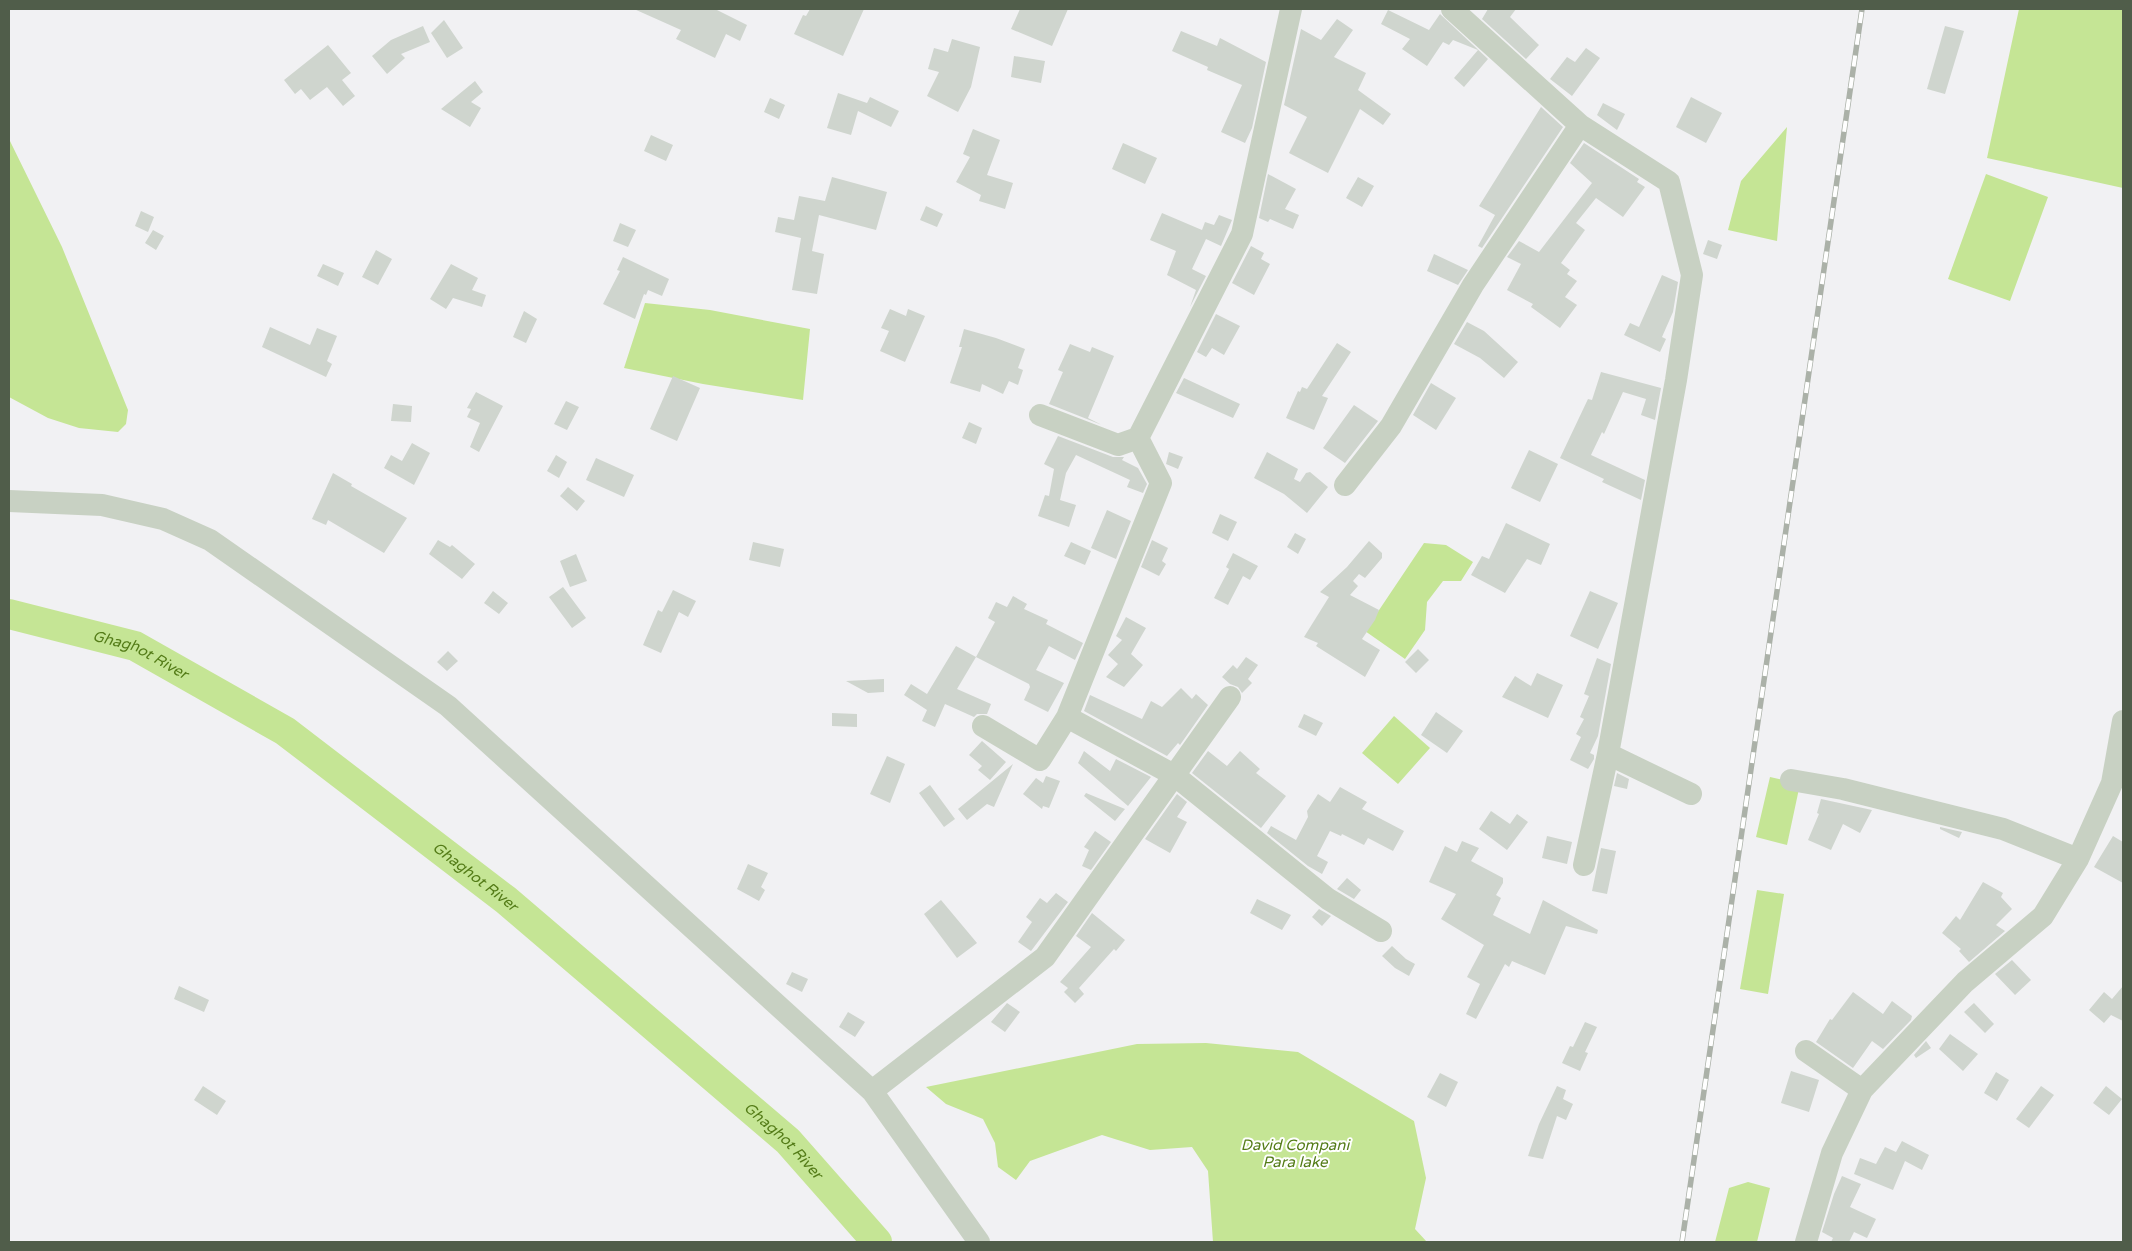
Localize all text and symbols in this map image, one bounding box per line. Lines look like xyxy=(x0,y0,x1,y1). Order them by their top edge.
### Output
water label: Ghaghot River xyxy=(91,627,193,684)
water label: Ghaghot River xyxy=(429,838,523,917)
water label: Ghaghot River xyxy=(740,1098,828,1185)
water label: David Compani Para lake xyxy=(1241,1136,1351,1171)

